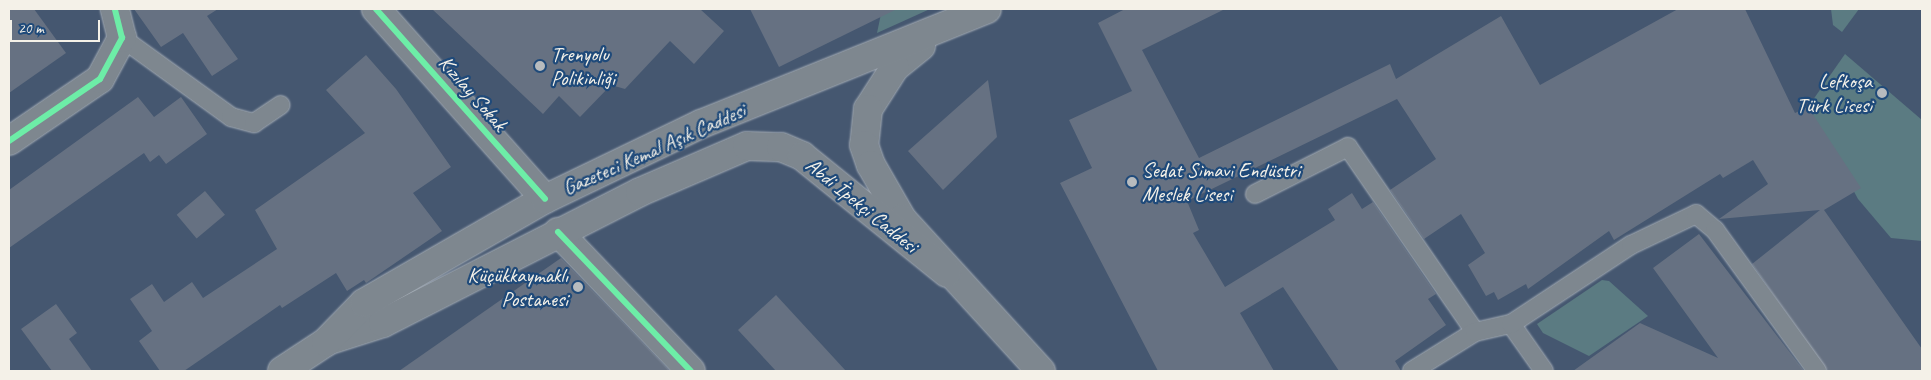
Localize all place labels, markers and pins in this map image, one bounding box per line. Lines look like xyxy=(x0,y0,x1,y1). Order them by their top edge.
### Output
place label: Trenyolu Polikinliği xyxy=(551,41,615,91)
marker: Trenyolu Polikinliği xyxy=(533,59,547,73)
place label: Lefkoşa Türk Lisesi xyxy=(1796,68,1872,118)
marker: Lefkoşa Türk Lisesi xyxy=(1876,87,1888,99)
place label: Sedat Simavi Endüstri Meslek Lisesi xyxy=(1142,157,1300,207)
marker: Sedat Simavi Endüstri Meslek Lisesi xyxy=(1126,176,1138,188)
place label: Küçükkaymaklı Postanesi xyxy=(468,262,568,312)
marker: Küçükkaymaklı Postanesi xyxy=(572,281,584,293)

